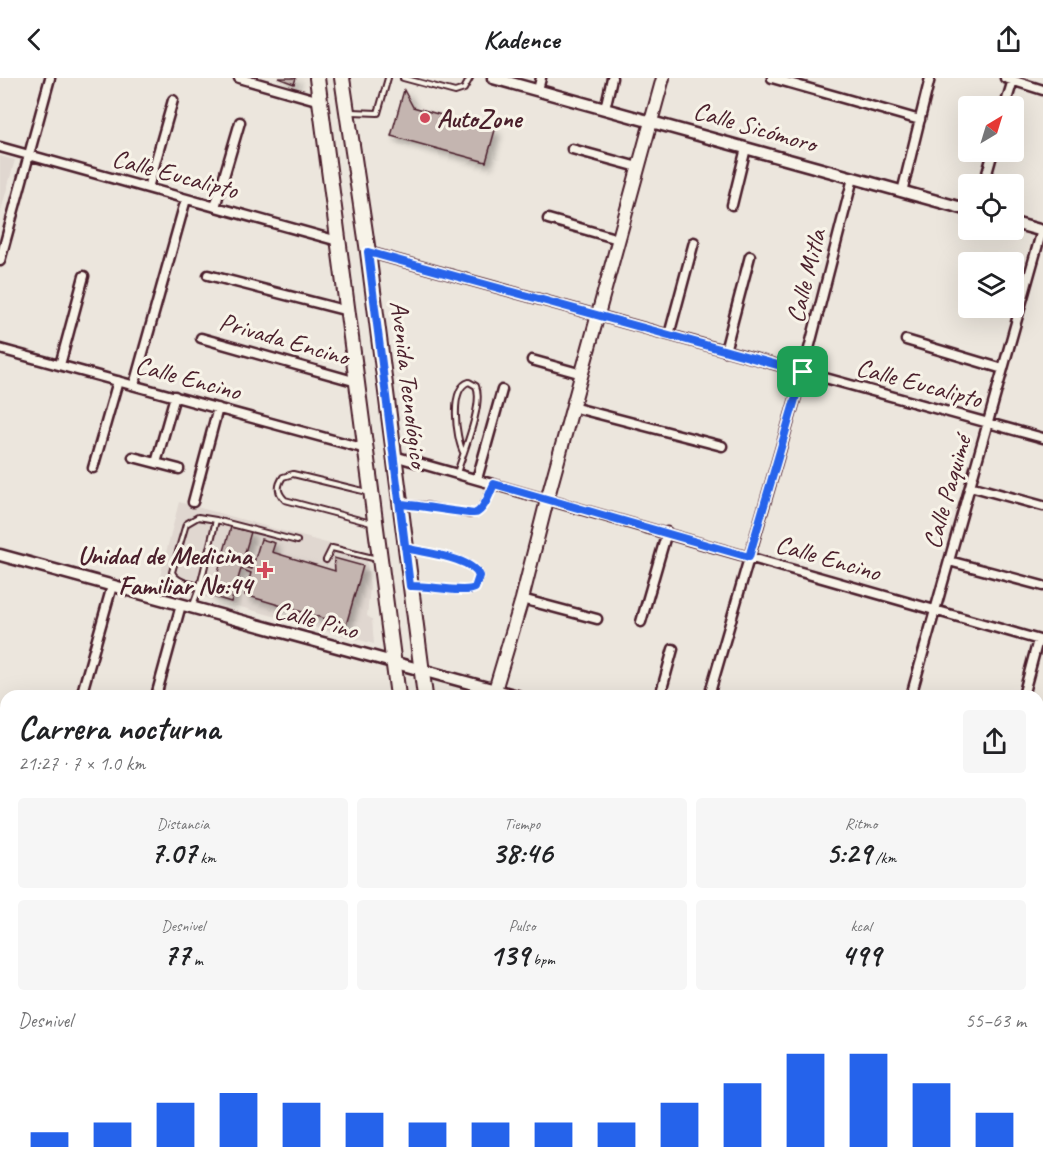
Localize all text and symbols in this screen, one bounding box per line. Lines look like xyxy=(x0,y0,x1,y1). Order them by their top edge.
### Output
text: Kadence xyxy=(483,22,560,56)
icon: back xyxy=(18,23,51,56)
icon: share xyxy=(992,23,1025,56)
street label: Calle Sicómoro xyxy=(690,94,823,161)
north arrow xyxy=(958,96,1024,162)
map controls xyxy=(958,96,1024,318)
place label: AutoZone xyxy=(437,102,524,135)
marker: AutoZone xyxy=(418,111,432,125)
street label: Calle Eucalipto xyxy=(109,141,243,207)
button: locate xyxy=(958,174,1024,240)
street label: Calle Mitla xyxy=(778,224,834,326)
button: layers xyxy=(958,252,1024,318)
street label: Avenida Tecnológico xyxy=(382,299,436,472)
street label: Privada Encino xyxy=(216,305,355,374)
pin xyxy=(777,346,828,397)
street label: Calle Encino xyxy=(132,348,246,408)
street label: Calle Eucalipto xyxy=(853,350,987,416)
icon: arrive xyxy=(786,355,819,388)
street label: Calle Paquimé xyxy=(915,428,980,552)
street label: Calle Encino xyxy=(772,527,886,589)
place label: Unidad de Medicina Familiar No:44 xyxy=(77,539,255,602)
marker: Unidad de Medicina Familiar No:44 xyxy=(256,561,274,579)
street label: Calle Pino xyxy=(271,593,363,647)
text: Carrera nocturna xyxy=(18,707,220,749)
button: share xyxy=(963,710,1026,773)
text: 21:27 · 7 × 1.0 km xyxy=(18,751,145,776)
text: Distancia xyxy=(157,814,209,834)
text: Tiempo xyxy=(504,814,540,834)
text: Ritmo xyxy=(845,814,877,834)
text: 7.07 xyxy=(150,834,196,872)
text: 38:46 xyxy=(492,834,552,872)
text: 5:29 xyxy=(826,834,871,872)
text: km xyxy=(196,848,216,868)
text: /km xyxy=(871,848,896,868)
text: Desnivel xyxy=(161,916,205,936)
text: Pulso xyxy=(509,916,535,936)
text: kcal xyxy=(850,916,872,936)
text: 77 xyxy=(163,936,190,974)
text: 139 xyxy=(489,936,529,974)
text: 499 xyxy=(841,936,881,974)
text: m xyxy=(190,950,203,970)
text: bpm xyxy=(529,950,555,970)
text: Desnivel xyxy=(18,1008,72,1033)
text: 55–63 m xyxy=(965,1008,1026,1033)

